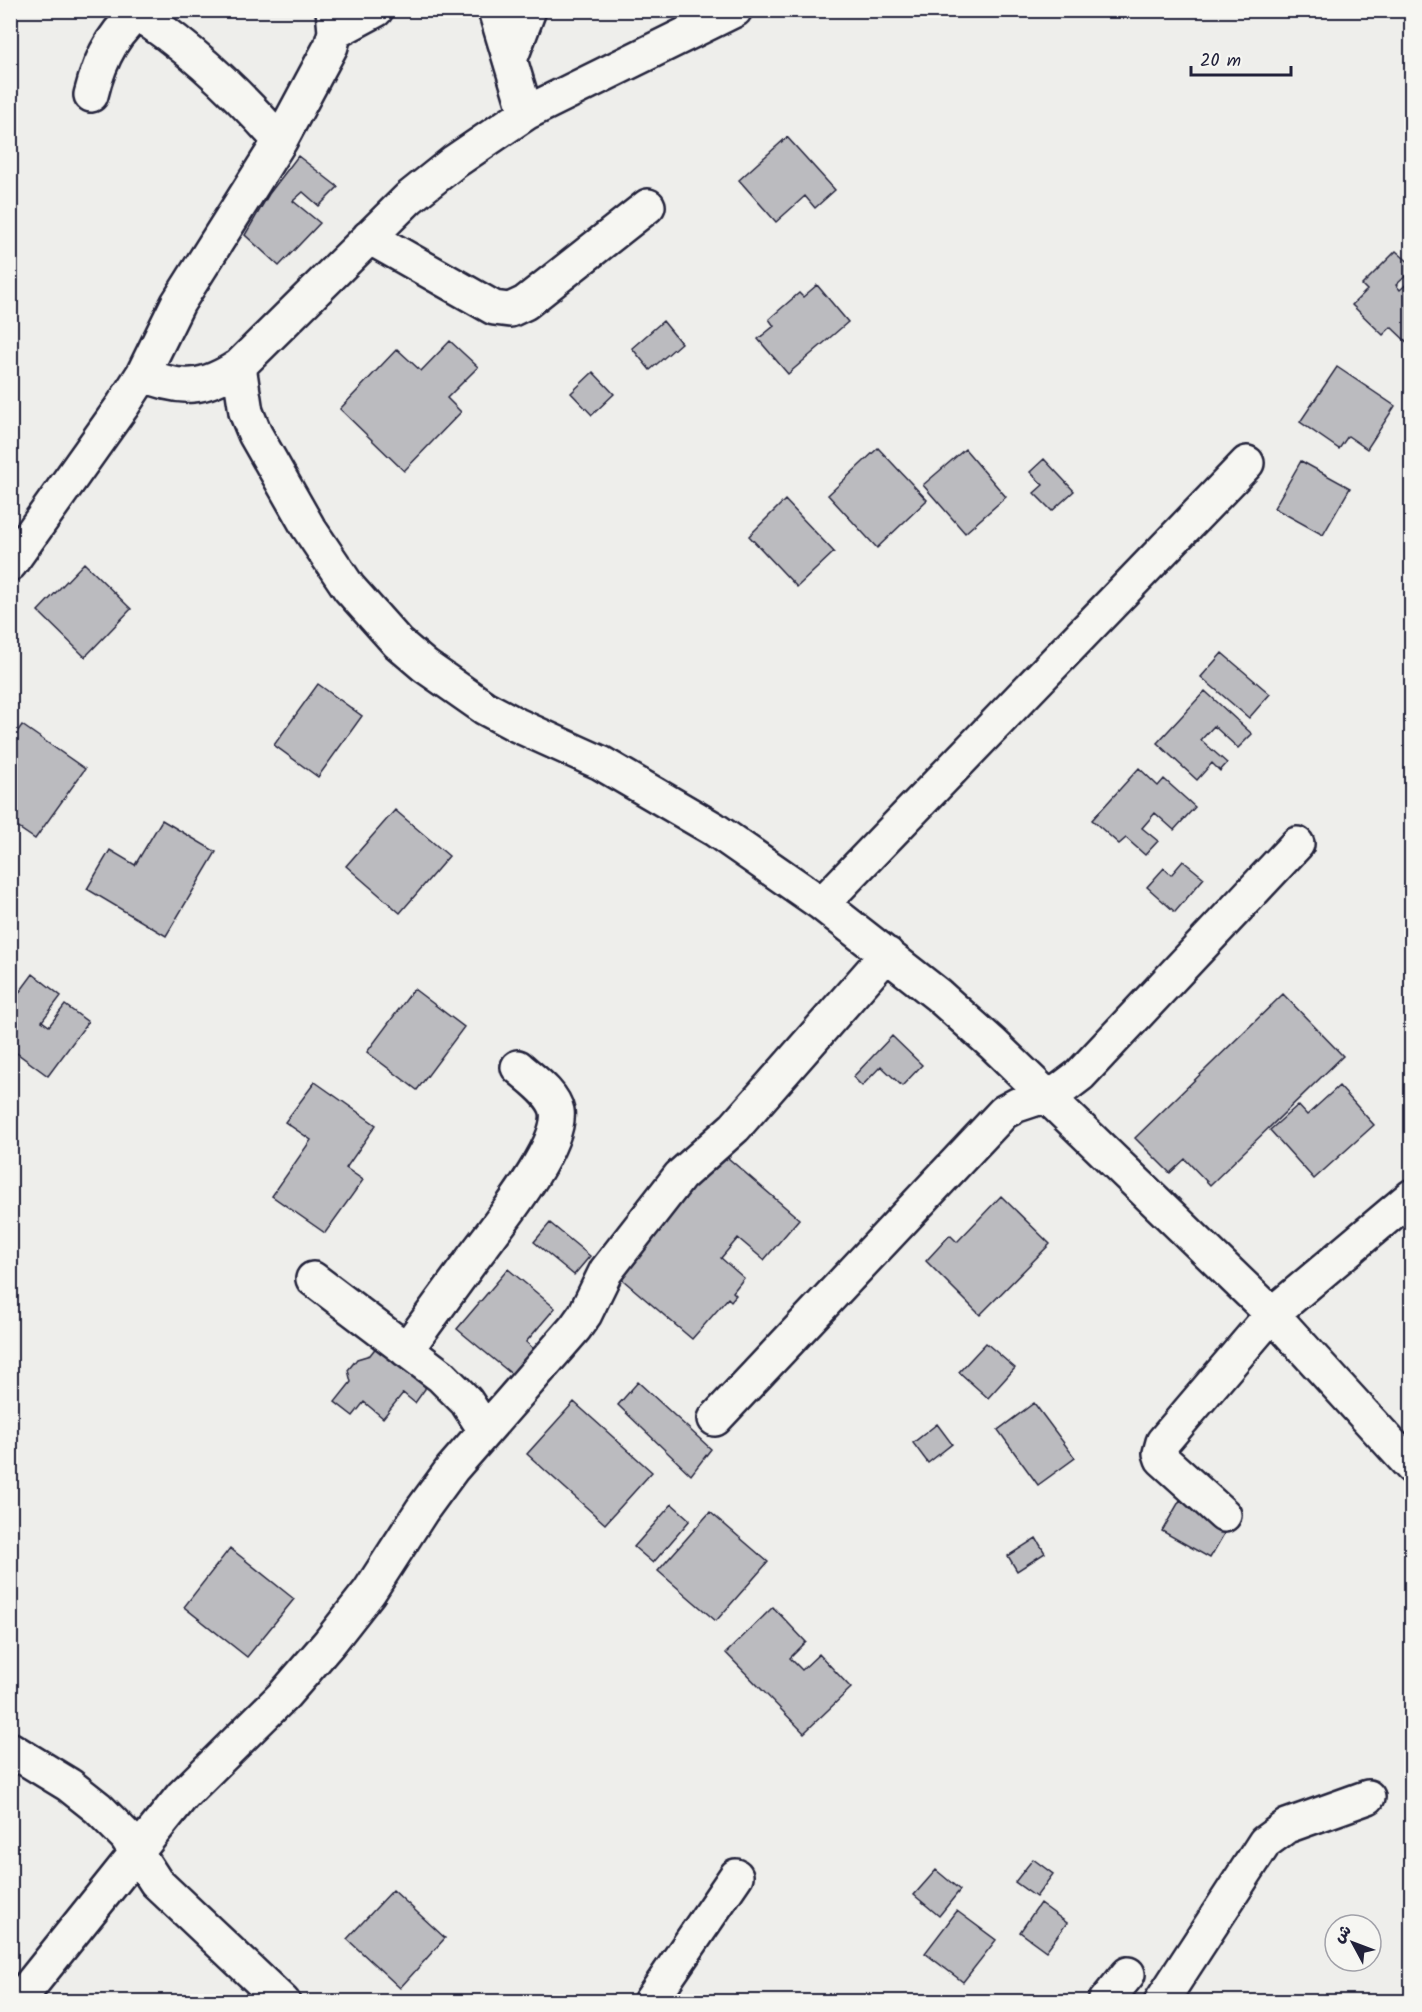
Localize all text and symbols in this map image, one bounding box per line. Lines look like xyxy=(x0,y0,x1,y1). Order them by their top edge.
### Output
scale bar xyxy=(1191,39,1292,77)
text: 20 m xyxy=(1200,47,1241,76)
north arrow xyxy=(1323,1913,1383,1973)
text: ش xyxy=(1328,1919,1358,1949)

